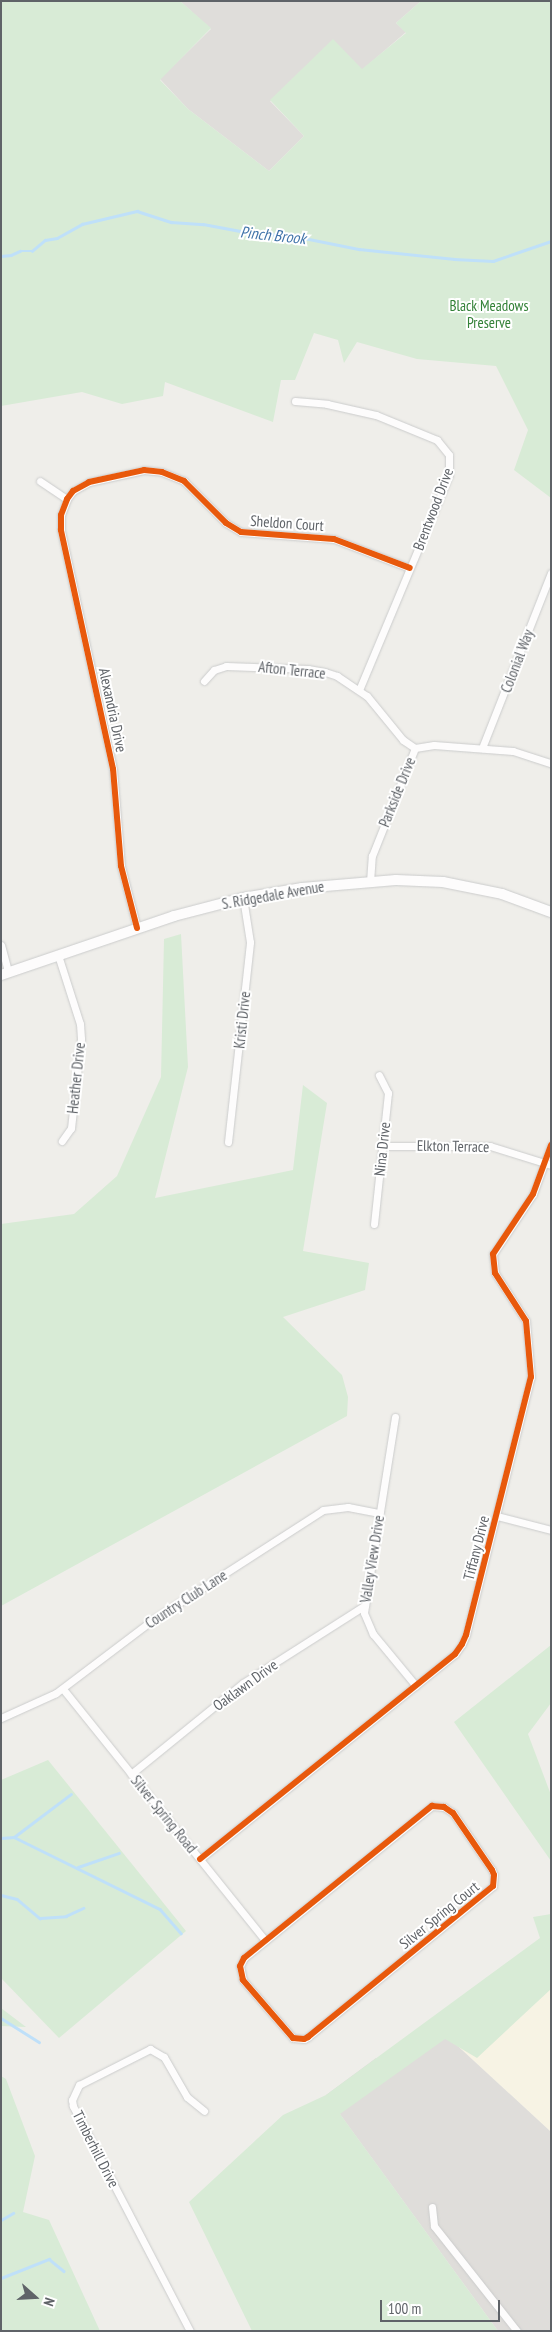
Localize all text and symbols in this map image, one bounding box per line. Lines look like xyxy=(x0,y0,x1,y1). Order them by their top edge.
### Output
water label: Pinch Brook xyxy=(239,222,307,248)
park label: Black Meadows Preserve xyxy=(449,296,529,331)
street label: Brentwood Drive xyxy=(409,465,457,553)
street label: Sheldon Court xyxy=(250,511,324,535)
street label: Colonial Way xyxy=(497,627,537,695)
street label: Afton Terrace xyxy=(257,658,327,682)
street label: Alexandria Drive xyxy=(95,666,131,754)
street label: Parkside Drive xyxy=(375,754,419,830)
street label: S. Ridgedale Avenue xyxy=(220,877,326,913)
street label: Kristi Drive xyxy=(230,991,254,1049)
street label: Heather Drive xyxy=(63,1041,89,1115)
street label: Nina Drive xyxy=(370,1121,394,1177)
street label: Elkton Terrace xyxy=(416,1136,490,1156)
street label: Valley View Drive xyxy=(356,1513,388,1605)
street label: Tiffany Drive xyxy=(459,1514,493,1582)
street label: Country Club Lane xyxy=(141,1566,231,1632)
street label: Oaklawn Drive xyxy=(209,1656,281,1714)
street label: Silver Spring Road xyxy=(127,1772,201,1856)
street label: Silver Spring Court xyxy=(396,1877,482,1953)
street label: Timberhill Drive xyxy=(69,2108,123,2190)
north arrow xyxy=(10,2272,60,2322)
scale bar xyxy=(382,2290,502,2322)
text: N xyxy=(39,2295,59,2308)
text: 100 m xyxy=(388,2299,421,2318)

